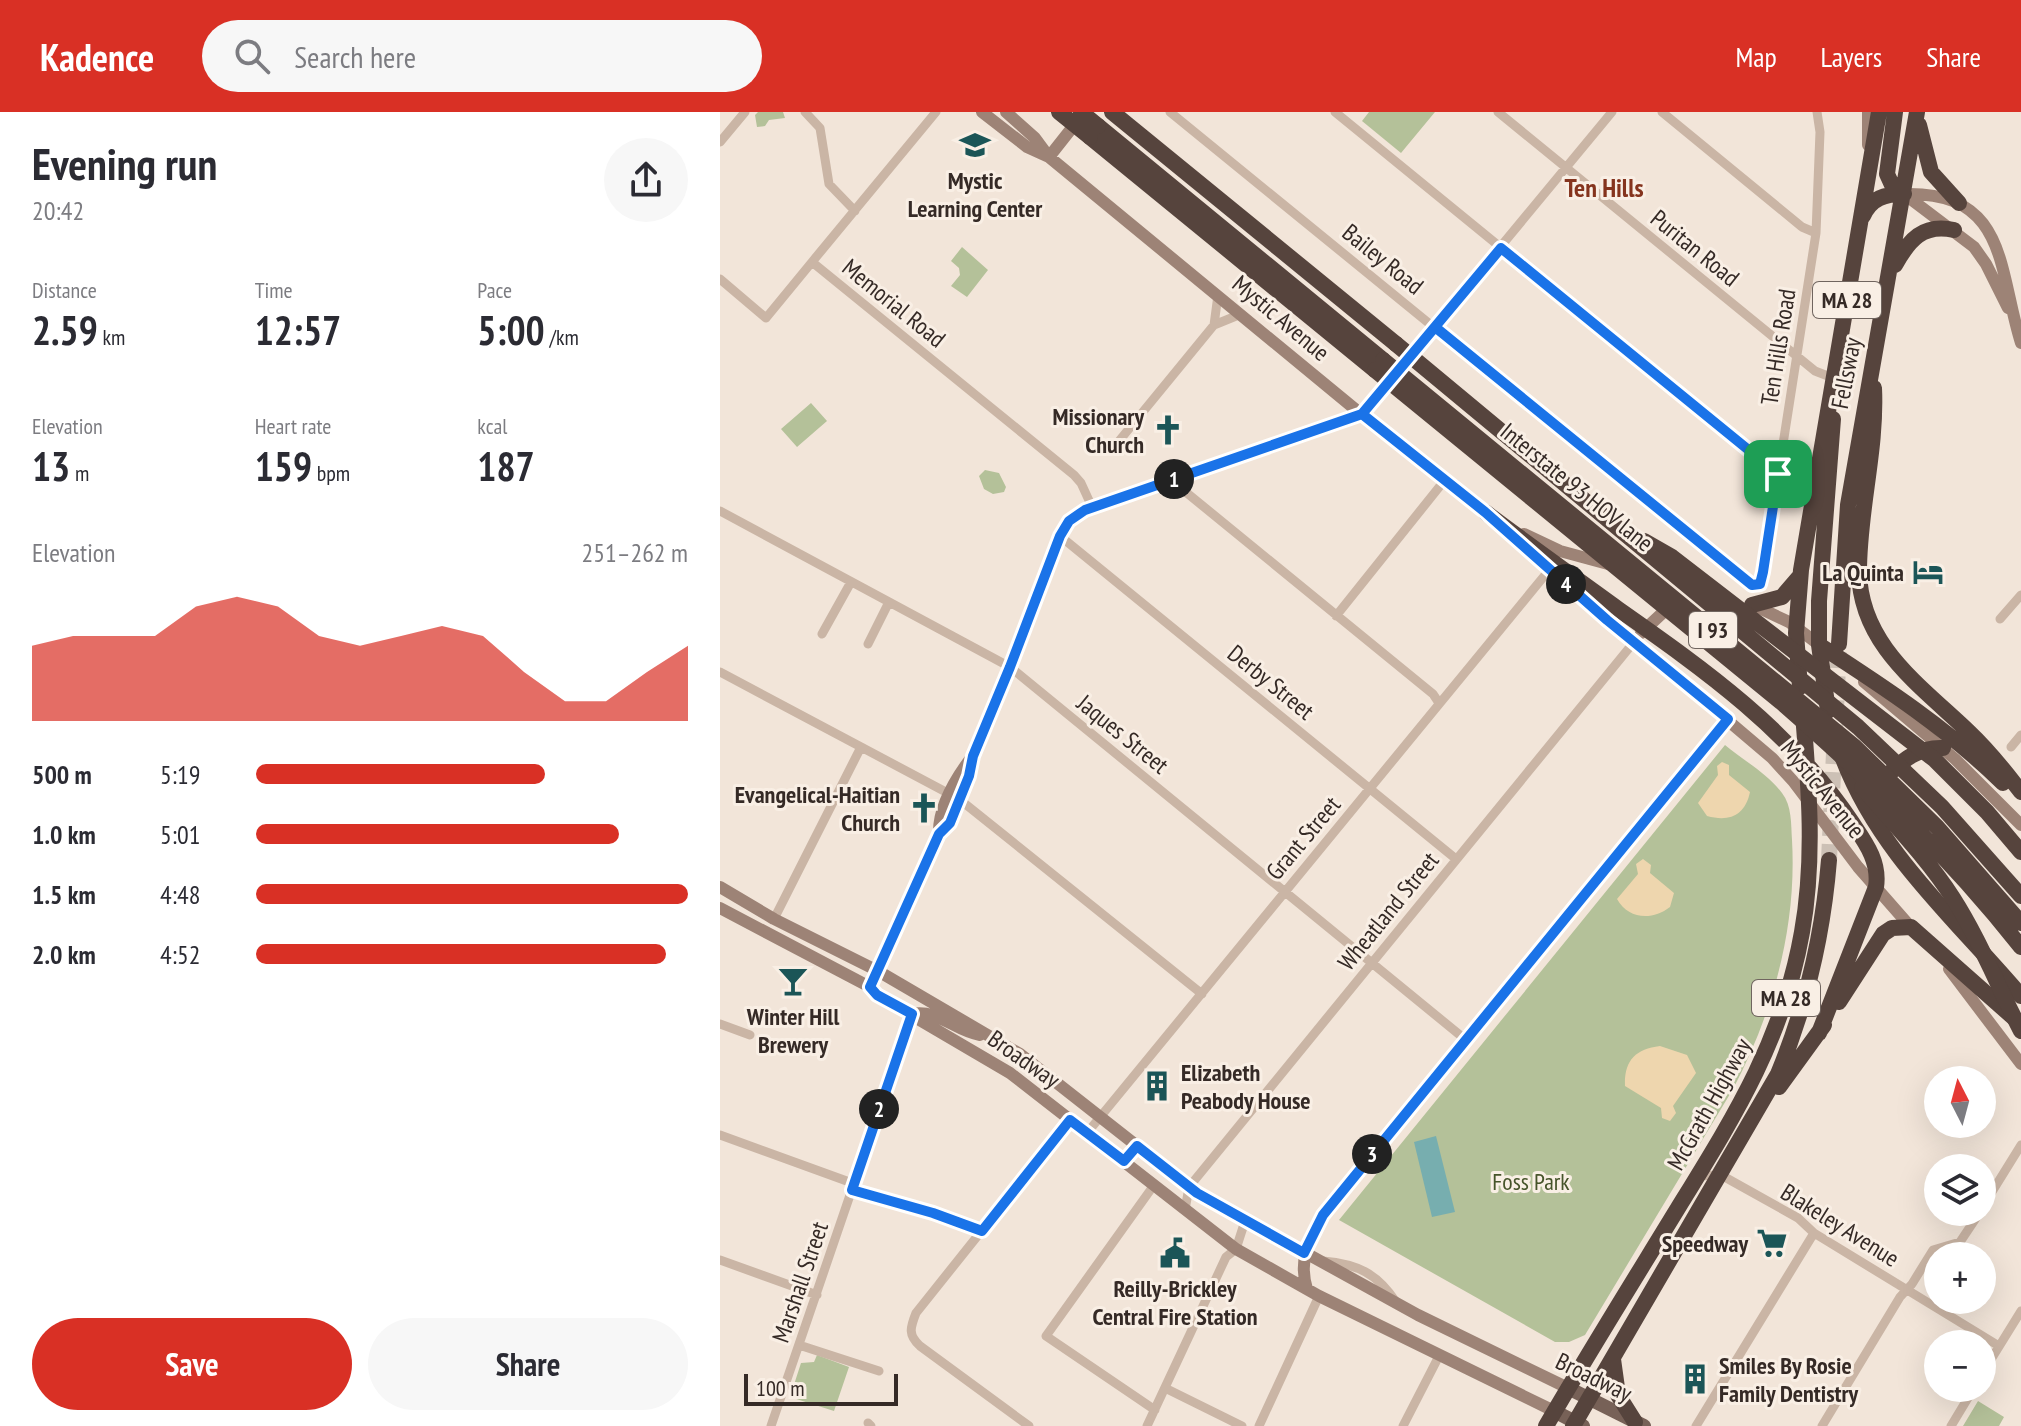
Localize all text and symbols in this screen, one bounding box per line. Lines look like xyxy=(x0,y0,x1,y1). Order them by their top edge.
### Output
search box xyxy=(202,20,762,92)
text: Kadence xyxy=(40,32,154,81)
icon: search xyxy=(230,34,274,78)
text: Search here xyxy=(294,37,416,76)
text: Map xyxy=(1735,38,1777,75)
text: Layers xyxy=(1821,38,1882,75)
text: Share xyxy=(1926,38,1981,75)
school or university icon: Mystic Learning Center xyxy=(958,128,992,162)
text: Evening run xyxy=(32,135,217,192)
button: share xyxy=(604,138,688,222)
place label: Mystic Learning Center xyxy=(908,165,1043,224)
district label: Ten Hills xyxy=(1564,171,1644,204)
text: 20:42 xyxy=(32,194,84,227)
street label: Puritan Road xyxy=(1644,203,1746,293)
street label: Bailey Road xyxy=(1336,217,1430,301)
street label: Memorial Road xyxy=(836,252,952,354)
street label: Mystic Avenue xyxy=(1226,268,1336,368)
text: Distance xyxy=(32,276,97,304)
text: Time xyxy=(255,276,293,304)
text: Pace xyxy=(477,276,512,304)
road number: MA 28 xyxy=(1813,282,1881,318)
street label: Ten Hills Road xyxy=(1754,287,1802,407)
text: 2.59 xyxy=(32,304,98,356)
text: 12:57 xyxy=(255,304,341,356)
text: 5:00 xyxy=(477,304,545,356)
text: km xyxy=(98,323,125,351)
text: /km xyxy=(545,323,579,351)
street label: Fellsway xyxy=(1824,335,1868,411)
place label: Missionary Church xyxy=(1052,401,1144,460)
text: Elevation xyxy=(32,412,103,440)
text: Heart rate xyxy=(255,412,331,440)
text: kcal xyxy=(477,412,507,440)
church icon: Missionary Church xyxy=(1151,413,1185,447)
street label: Interstate 93 HOV lane xyxy=(1494,416,1660,558)
text: 13 xyxy=(32,440,70,492)
text: 159 xyxy=(255,440,312,492)
text: 187 xyxy=(477,440,535,492)
pin xyxy=(1744,440,1812,508)
icon: arrive xyxy=(1756,452,1800,496)
text: m xyxy=(70,459,89,487)
text: bpm xyxy=(312,459,350,487)
pin: 1 xyxy=(1154,459,1194,499)
text: 1 xyxy=(1169,465,1179,493)
text: Elevation xyxy=(32,536,115,569)
text: 251–262 m xyxy=(582,536,688,569)
hotel icon: La Quinta xyxy=(1911,555,1945,589)
place label: La Quinta xyxy=(1822,557,1904,588)
pin: 4 xyxy=(1546,564,1586,604)
text: 4 xyxy=(1561,570,1571,598)
road number: I 93 xyxy=(1689,612,1737,648)
street label: Derby Street xyxy=(1221,638,1321,727)
street label: Jaques Street xyxy=(1070,687,1175,781)
street label: Mystic Avenue xyxy=(1774,734,1872,844)
text: 500 m xyxy=(32,758,92,791)
text: 5:19 xyxy=(160,758,200,791)
place label: Evangelical-Haitian Church xyxy=(735,779,900,838)
street label: Grant Street xyxy=(1259,789,1347,886)
church icon: Evangelical-Haitian Church xyxy=(907,791,941,825)
text: 1.0 km xyxy=(32,818,96,851)
text: 5:01 xyxy=(160,818,200,851)
street label: Wheatland Street xyxy=(1331,845,1446,977)
text: 1.5 km xyxy=(32,878,96,911)
text: 4:48 xyxy=(160,878,200,911)
text: 2.0 km xyxy=(32,938,96,971)
text: 4:52 xyxy=(160,938,200,971)
bar icon: Winter Hill Brewery xyxy=(776,964,810,998)
road number: MA 28 xyxy=(1752,980,1820,1016)
place label: Winter Hill Brewery xyxy=(746,1001,839,1060)
street label: Broadway xyxy=(982,1023,1066,1095)
street label: McGrath Highway xyxy=(1660,1033,1758,1175)
place label: Elizabeth Peabody House xyxy=(1181,1057,1311,1116)
north arrow xyxy=(1924,1066,1996,1138)
map controls xyxy=(1924,1066,1996,1402)
building icon: Elizabeth Peabody House xyxy=(1140,1069,1174,1103)
pin: 2 xyxy=(859,1089,899,1129)
text: 2 xyxy=(874,1095,884,1123)
pin: 3 xyxy=(1352,1134,1392,1174)
text: 3 xyxy=(1367,1140,1377,1168)
button: layers xyxy=(1924,1154,1996,1226)
park label: Foss Park xyxy=(1492,1166,1570,1197)
street label: Blakeley Avenue xyxy=(1775,1176,1905,1274)
street label: Marshall Street xyxy=(765,1217,835,1346)
supermarket icon: Speedway xyxy=(1755,1226,1789,1260)
place label: Speedway xyxy=(1662,1228,1748,1259)
public building icon: Reilly-Brickley Central Fire Station xyxy=(1158,1236,1192,1270)
button: + xyxy=(1924,1242,1996,1314)
place label: Reilly-Brickley Central Fire Station xyxy=(1093,1273,1257,1332)
button: Save xyxy=(32,1318,352,1410)
button: Share xyxy=(368,1318,688,1410)
button: − xyxy=(1924,1330,1996,1402)
street label: Broadway xyxy=(1551,1345,1637,1409)
place label: Smiles By Rosie Family Dentistry xyxy=(1719,1350,1859,1409)
building icon: Smiles By Rosie Family Dentistry xyxy=(1678,1362,1712,1396)
scale bar xyxy=(744,1370,898,1406)
text: 100 m xyxy=(756,1374,805,1402)

